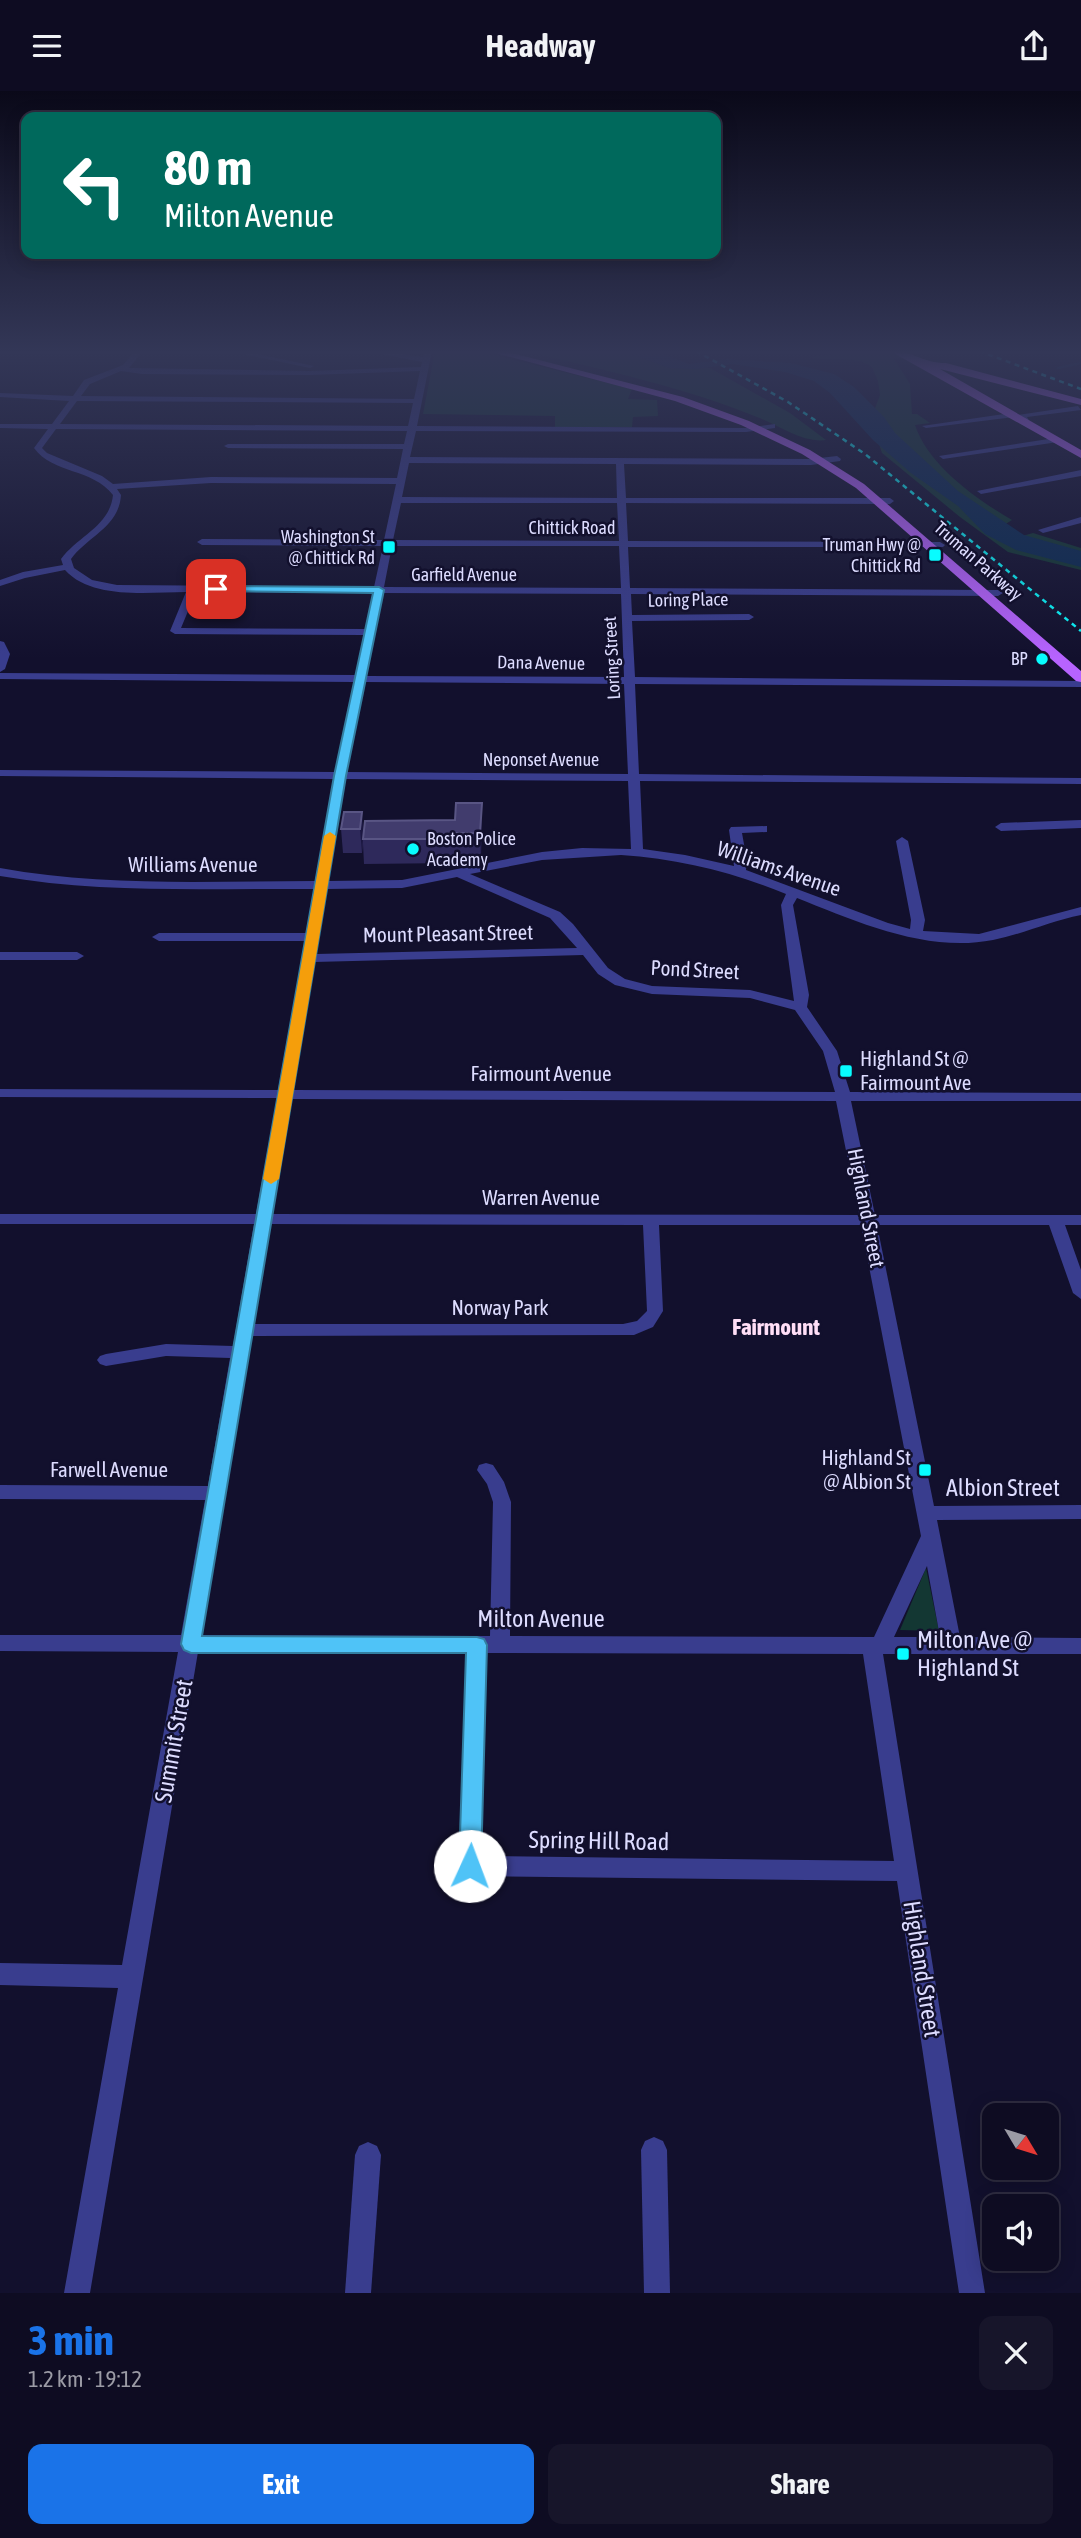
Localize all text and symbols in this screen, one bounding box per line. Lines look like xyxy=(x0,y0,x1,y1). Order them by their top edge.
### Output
icon: menu xyxy=(28,27,66,65)
text: Headway xyxy=(485,27,596,64)
icon: share xyxy=(1015,27,1053,65)
text: 80 m xyxy=(164,139,252,195)
icon: left xyxy=(49,140,140,231)
text: Milton Avenue xyxy=(164,197,334,234)
street label: Chittick Road xyxy=(529,517,615,538)
street label: Truman Parkway xyxy=(930,517,1027,605)
place label: Washington St @ Chittick Rd xyxy=(281,526,375,568)
place label: Truman Hwy @ Chittick Rd xyxy=(823,534,921,576)
marker: Washington St @ Chittick Rd xyxy=(381,539,397,555)
marker: Truman Hwy @ Chittick Rd xyxy=(927,547,943,563)
pin xyxy=(186,559,246,619)
street label: Garfield Avenue xyxy=(411,564,517,585)
icon: arrive xyxy=(197,570,235,608)
street label: Loring Place xyxy=(648,588,728,611)
street label: Loring Street xyxy=(599,616,624,700)
place label: BP xyxy=(1011,648,1028,669)
street label: Dana Avenue xyxy=(497,651,585,674)
marker: BP xyxy=(1034,651,1050,667)
street label: Neponset Avenue xyxy=(483,749,599,770)
place label: Boston Police Academy xyxy=(427,828,516,870)
street label: Williams Avenue xyxy=(714,836,844,900)
marker: Boston Police Academy xyxy=(405,841,421,857)
street label: Williams Avenue xyxy=(128,852,258,876)
street label: Mount Pleasant Street xyxy=(363,920,533,946)
street label: Pond Street xyxy=(650,955,740,983)
place label: Highland St @ Fairmount Ave xyxy=(860,1046,971,1094)
street label: Fairmount Avenue xyxy=(470,1061,612,1085)
marker: Highland St @ Fairmount Ave xyxy=(838,1063,854,1079)
street label: Highland Street xyxy=(844,1146,890,1269)
street label: Warren Avenue xyxy=(482,1185,600,1209)
street label: Norway Park xyxy=(451,1295,549,1319)
district label: Fairmount xyxy=(732,1314,820,1340)
place label: Highland St @ Albion St xyxy=(822,1445,911,1493)
street label: Farwell Avenue xyxy=(50,1457,168,1481)
marker: Highland St @ Albion St xyxy=(917,1462,933,1478)
street label: Albion Street xyxy=(946,1474,1060,1501)
street label: Milton Avenue xyxy=(477,1605,605,1632)
place label: Milton Ave @ Highland St xyxy=(917,1626,1032,1681)
marker: Milton Ave @ Highland St xyxy=(895,1646,911,1662)
street label: Summit Street xyxy=(149,1677,198,1805)
street label: Spring Hill Road xyxy=(528,1826,670,1855)
position arrow xyxy=(433,1829,507,1903)
street label: Highland Street xyxy=(898,1899,947,2039)
north arrow xyxy=(982,2103,1059,2181)
map controls xyxy=(982,2103,1059,2271)
button: sound xyxy=(982,2194,1059,2271)
text: 3 min xyxy=(28,2316,114,2364)
button: close xyxy=(979,2316,1053,2390)
text: 1.2 km · 19:12 xyxy=(28,2366,142,2392)
button: Exit xyxy=(28,2444,534,2524)
button: Share xyxy=(548,2444,1053,2524)

